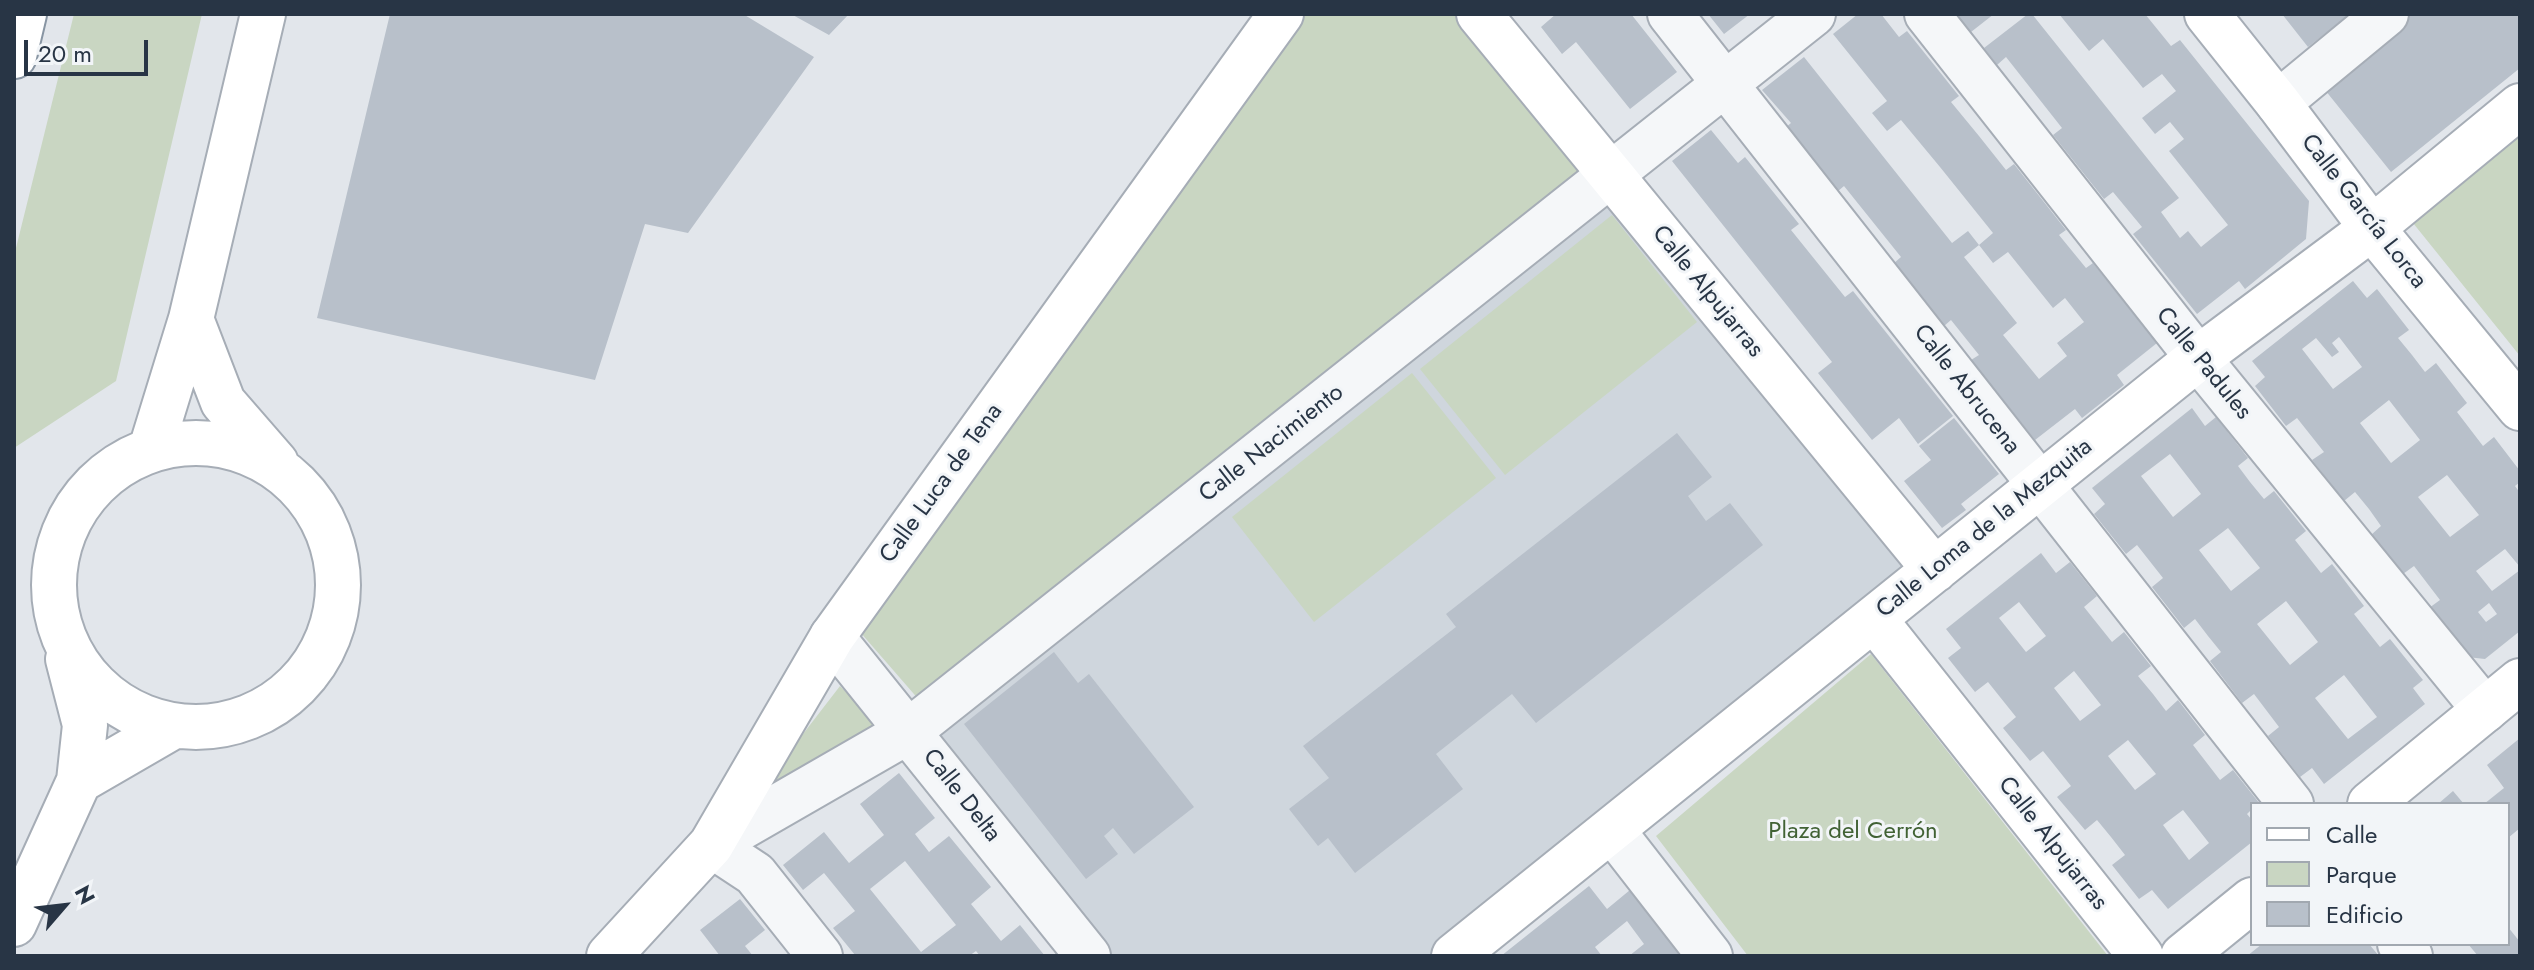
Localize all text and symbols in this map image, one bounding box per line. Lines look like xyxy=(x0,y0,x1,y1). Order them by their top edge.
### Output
scale bar xyxy=(28,24,152,74)
text: 20 m xyxy=(38,36,92,71)
street label: Calle García Lorca xyxy=(2294,129,2432,295)
street label: Calle Alpujarras xyxy=(1645,220,1769,364)
street label: Calle Padules xyxy=(2149,302,2257,426)
street label: Calle Abrucena xyxy=(1906,319,2026,461)
street label: Calle Nacimiento xyxy=(1194,379,1350,509)
street label: Calle Luca de Tena xyxy=(874,399,1010,569)
street label: Calle Loma de la Mezquita xyxy=(1871,433,2099,625)
street label: Calle Delta xyxy=(916,744,1006,848)
street label: Calle Alpujarras xyxy=(1991,772,2113,916)
legend xyxy=(2250,802,2510,946)
text: Calle xyxy=(2326,817,2377,852)
park label: Plaza del Cerrón xyxy=(1768,818,1938,846)
text: Parque xyxy=(2326,857,2397,892)
north arrow xyxy=(24,866,104,946)
text: N xyxy=(67,880,103,910)
text: Edificio xyxy=(2326,897,2403,932)

